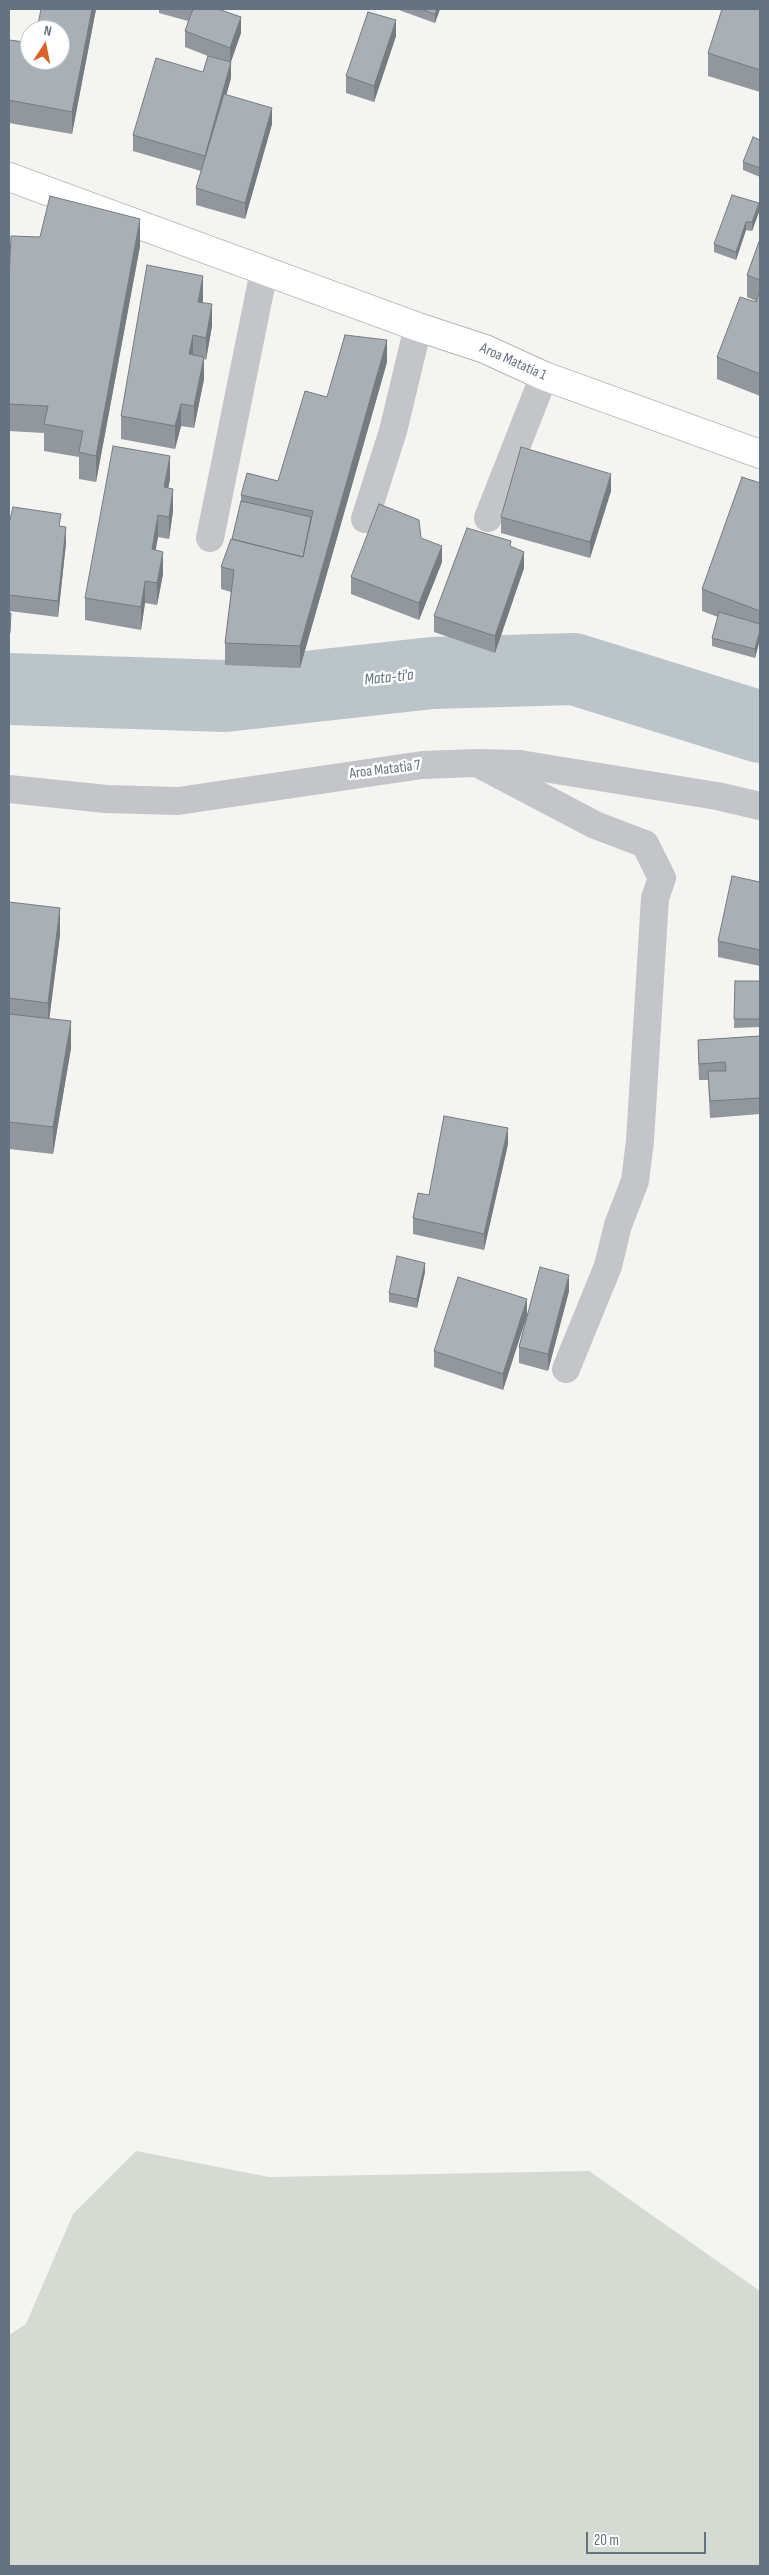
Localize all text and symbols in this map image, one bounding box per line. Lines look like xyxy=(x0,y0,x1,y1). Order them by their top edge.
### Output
north arrow xyxy=(20,20,70,70)
text: N xyxy=(42,22,53,40)
street label: Aroa Matatia 1 xyxy=(477,339,549,385)
water label: Mata-ti'a xyxy=(363,666,415,690)
street label: Aroa Matatia 7 xyxy=(348,757,422,783)
scale bar xyxy=(589,2522,709,2554)
text: 20 m xyxy=(594,2531,619,2550)

